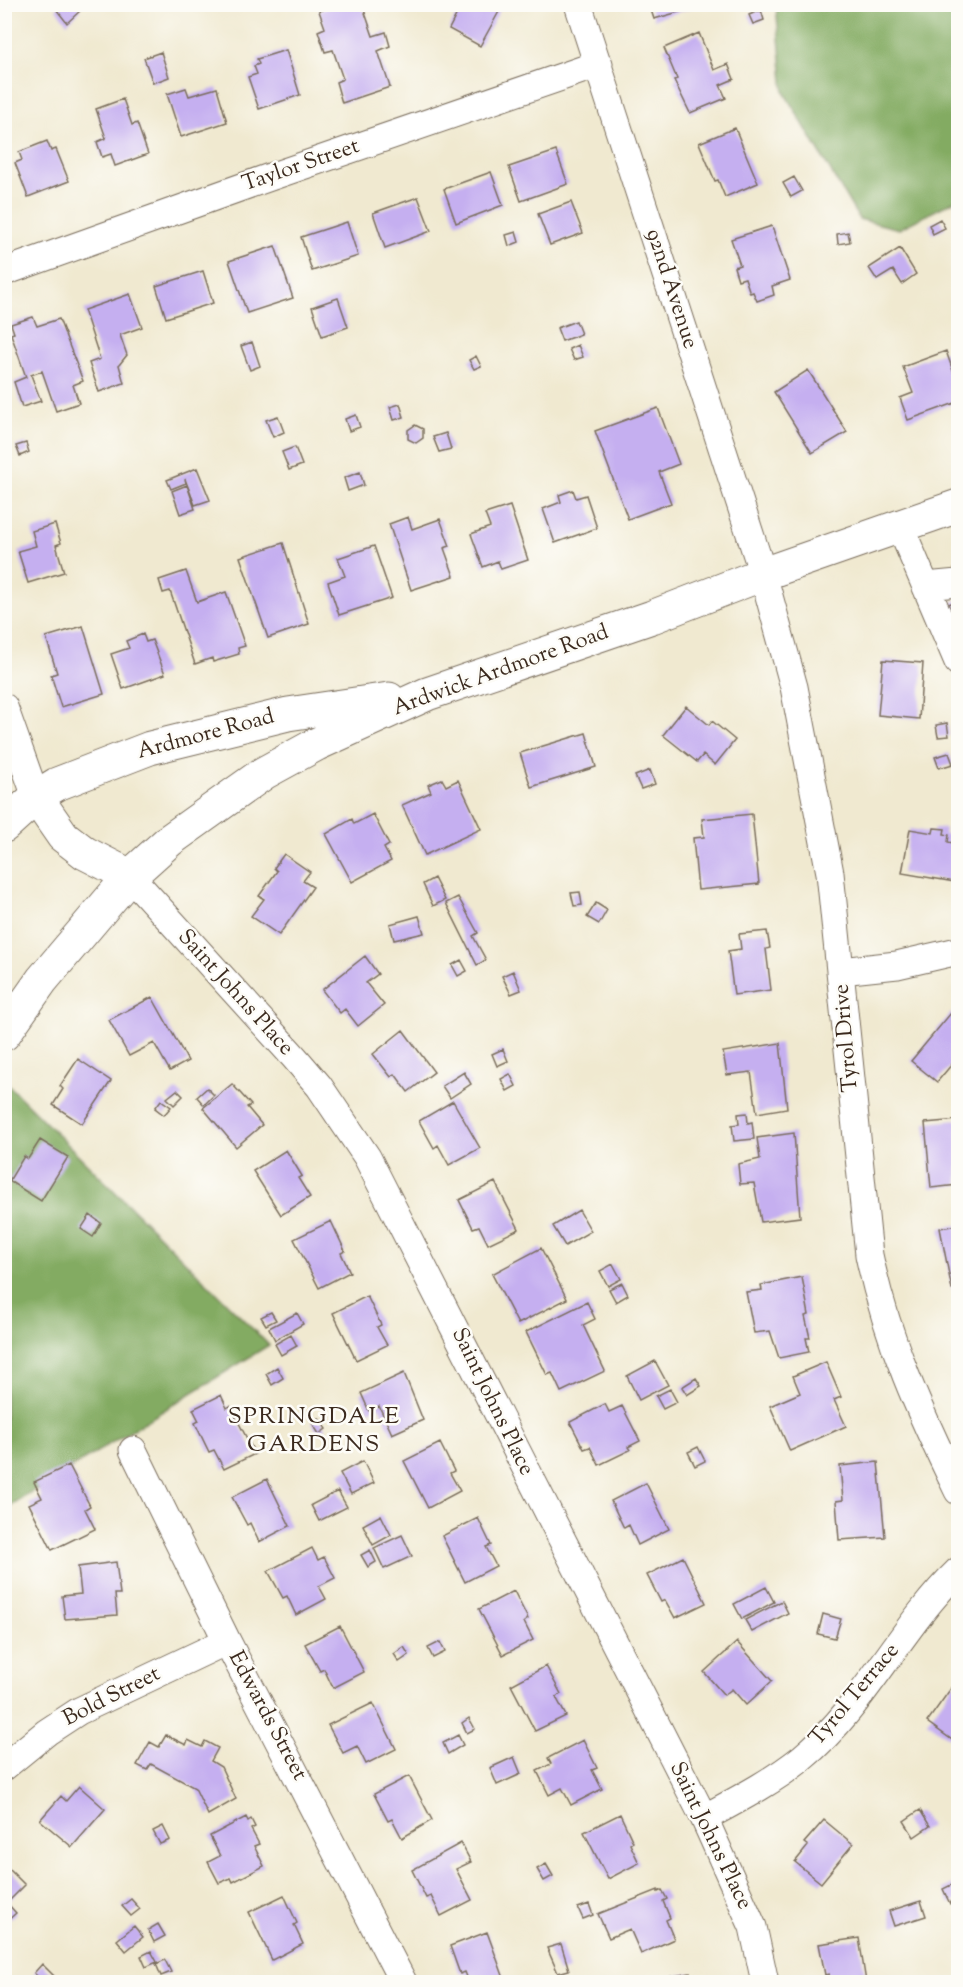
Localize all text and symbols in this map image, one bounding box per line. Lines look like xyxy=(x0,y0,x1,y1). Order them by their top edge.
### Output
street label: Taylor Street xyxy=(238,131,364,201)
street label: 92nd Avenue xyxy=(637,225,705,353)
street label: Ardwick Ardmore Road xyxy=(389,617,613,725)
street label: Ardmore Road xyxy=(134,701,278,769)
street label: Saint Johns Place xyxy=(169,923,301,1063)
street label: Tyrol Drive xyxy=(826,983,868,1093)
street label: Saint Johns Place xyxy=(442,1323,542,1481)
district label: SPRINGDALE GARDENS xyxy=(227,1400,401,1462)
street label: Tyrol Terrace xyxy=(802,1637,908,1753)
street label: Edwards Street xyxy=(219,1646,315,1787)
street label: Bold Street xyxy=(58,1659,167,1735)
street label: Saint Johns Place xyxy=(660,1757,760,1915)

